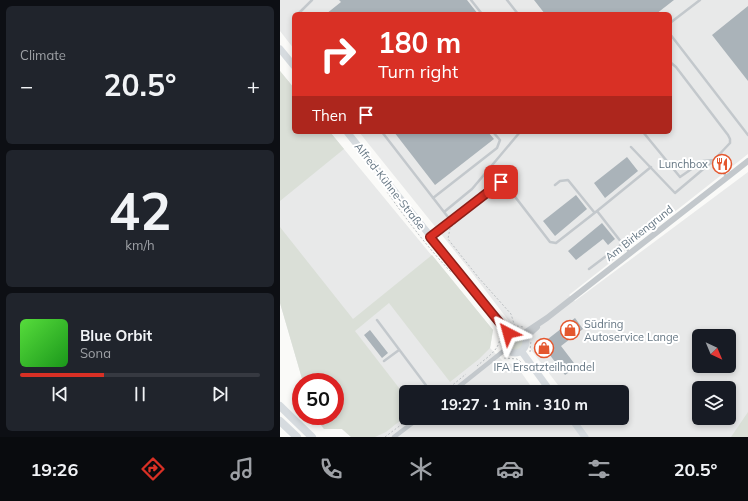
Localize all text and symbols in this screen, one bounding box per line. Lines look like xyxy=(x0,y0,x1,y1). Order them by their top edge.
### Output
text: 180 m xyxy=(378,25,461,60)
icon: right xyxy=(312,28,364,80)
text: Climate xyxy=(20,47,66,63)
text: Turn right xyxy=(378,60,458,83)
text: 20.5° xyxy=(104,66,176,104)
text: − xyxy=(20,72,33,100)
text: + xyxy=(247,72,260,100)
icon: arrive xyxy=(355,104,377,126)
text: Then xyxy=(312,106,347,125)
street label: Alfred-Kühne-Straße xyxy=(352,140,428,232)
restaurant icon: Lunchbox xyxy=(711,153,733,175)
place label: Lunchbox xyxy=(659,157,708,171)
pin xyxy=(484,165,518,199)
icon: arrive xyxy=(490,171,512,193)
text: 42 xyxy=(109,178,171,243)
street label: Am Birkengrund xyxy=(602,202,676,264)
text: km/h xyxy=(125,237,155,253)
position arrow xyxy=(487,312,529,354)
place label: Südring Autoservice Lange xyxy=(584,317,679,344)
shop icon: Südring Autoservice Lange xyxy=(559,319,581,341)
text: Blue Orbit xyxy=(80,326,152,345)
north arrow xyxy=(692,329,736,373)
map controls xyxy=(692,329,736,425)
shop icon: IFA Ersatzteilhandel xyxy=(533,337,555,359)
text: Sona xyxy=(80,345,111,361)
place label: IFA Ersatzteilhandel xyxy=(493,360,595,374)
speed limit sign: 50 xyxy=(292,373,344,425)
button: layers xyxy=(692,381,736,425)
icon: previous xyxy=(49,383,71,405)
icon: pause xyxy=(129,383,151,405)
icon: next xyxy=(209,383,231,405)
text: 19:27 · 1 min · 310 m xyxy=(440,395,588,414)
icon: directions xyxy=(139,455,167,483)
icon: music xyxy=(228,455,256,483)
icon: phone xyxy=(317,455,345,483)
icon: climate xyxy=(407,455,435,483)
icon: car xyxy=(496,455,524,483)
icon: filters xyxy=(585,455,613,483)
text: 19:26 xyxy=(31,458,78,481)
text: 20.5° xyxy=(674,458,717,481)

